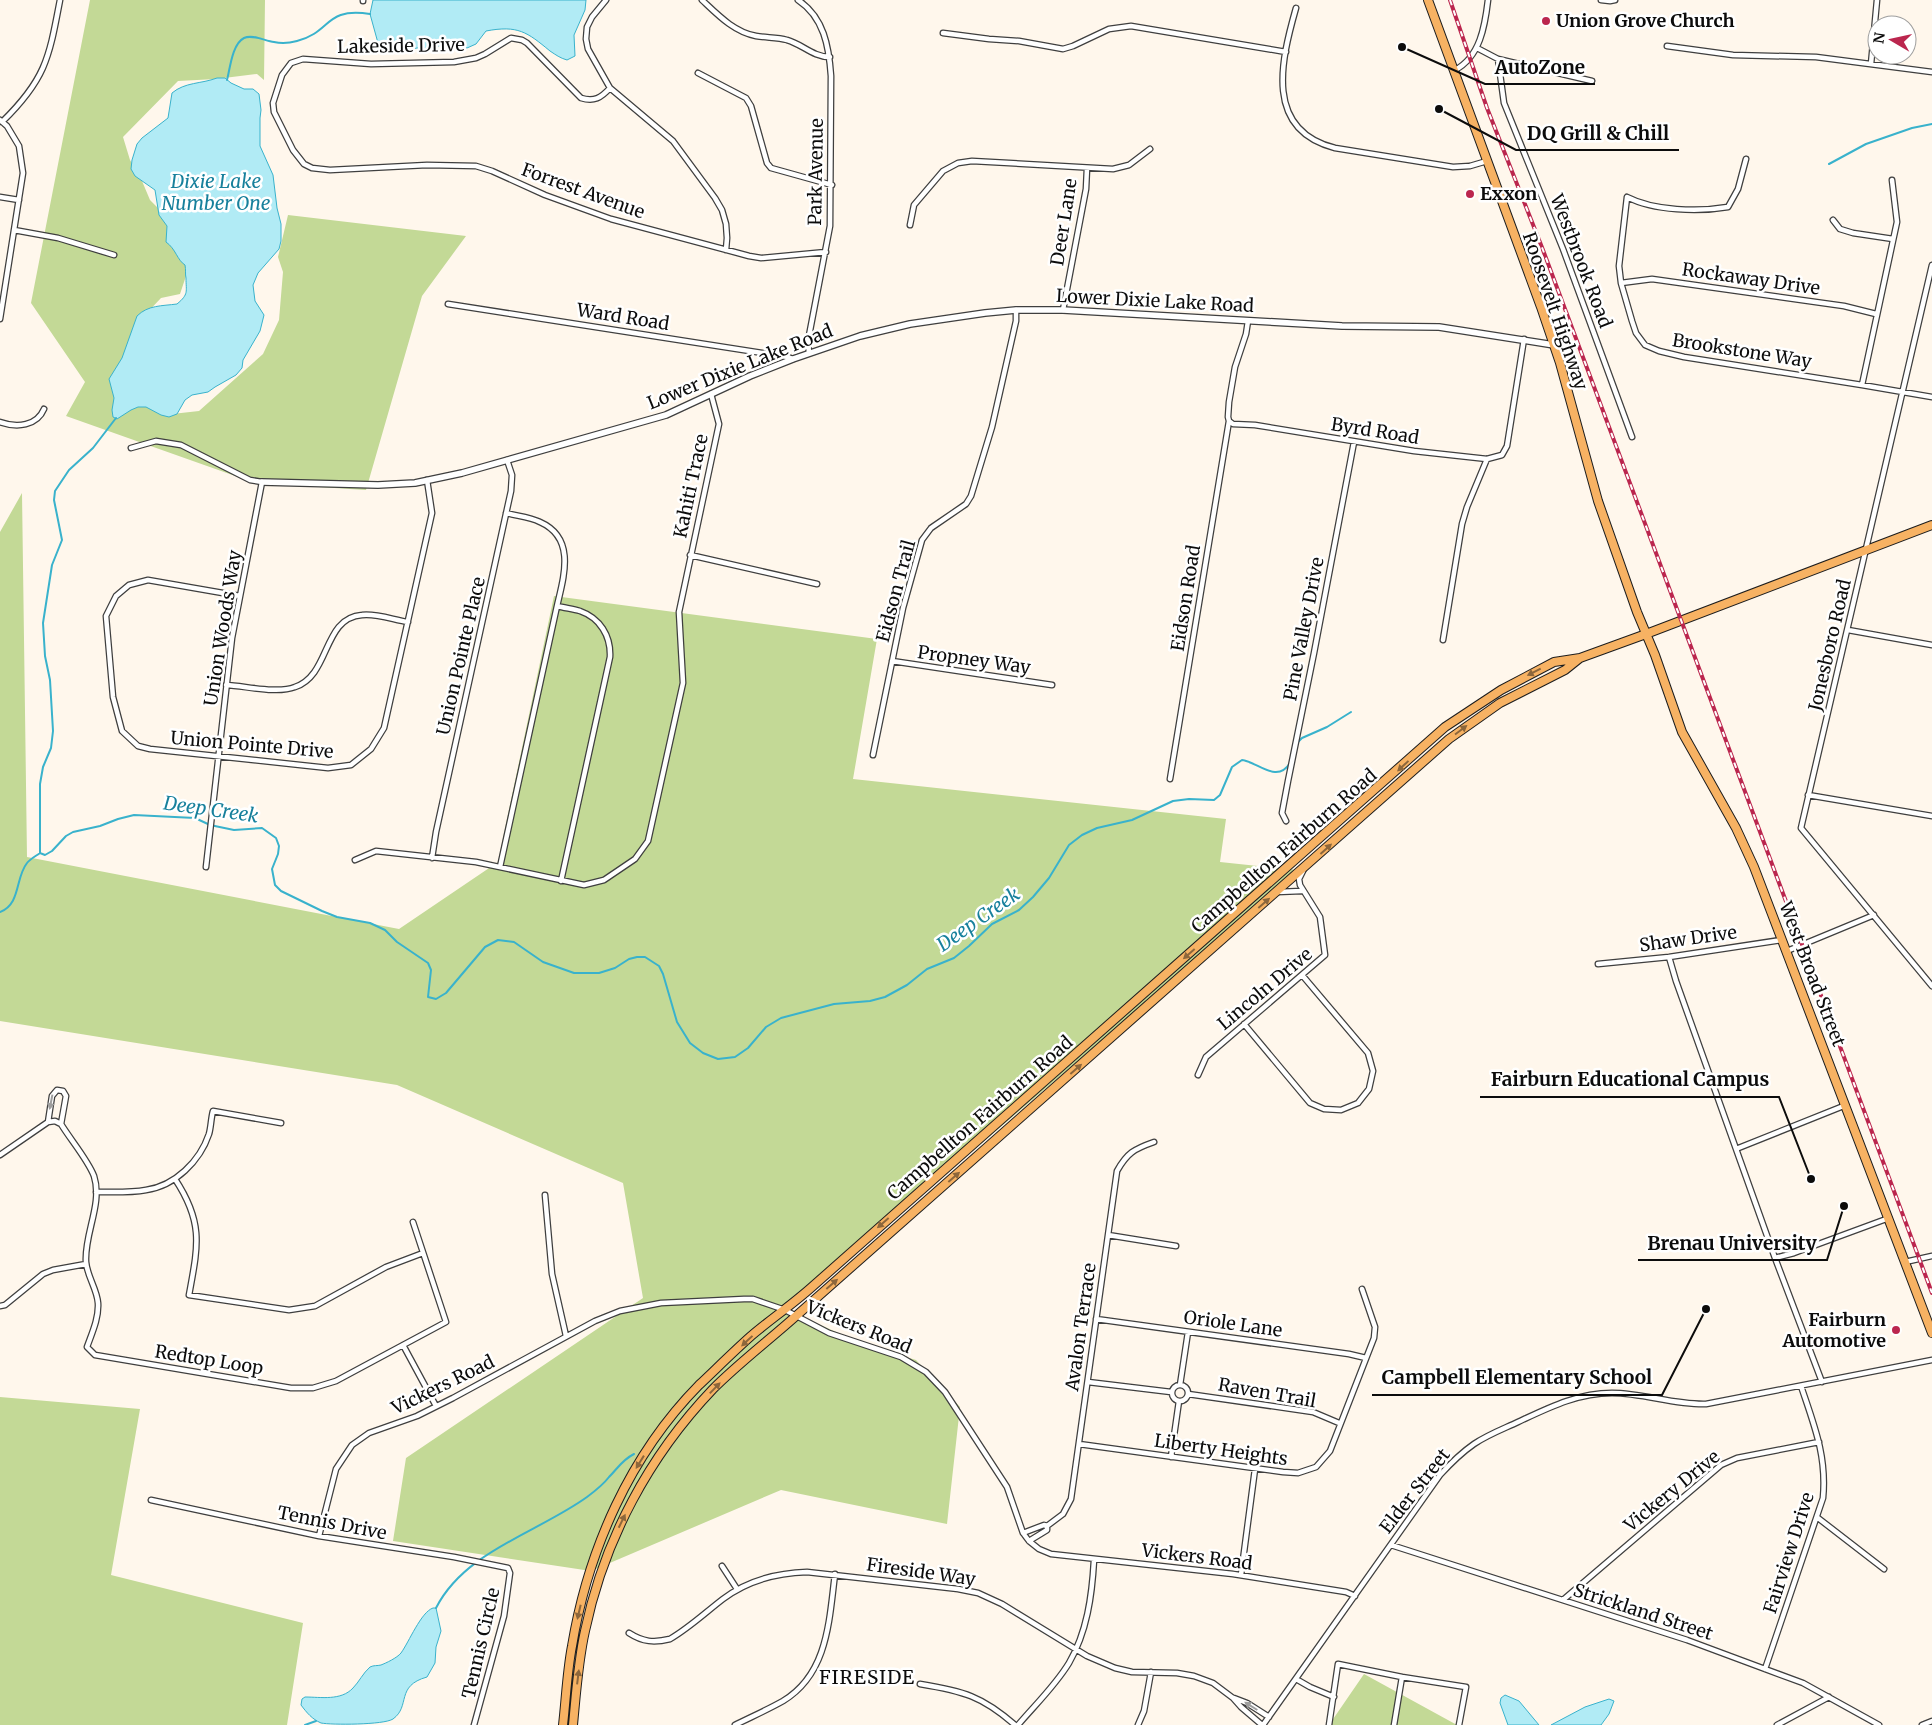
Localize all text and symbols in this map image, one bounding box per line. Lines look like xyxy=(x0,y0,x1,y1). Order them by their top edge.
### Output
place label: Union Grove Church xyxy=(1556,9,1734,32)
marker: Union Grove Church xyxy=(1540,15,1552,27)
north arrow xyxy=(1867,15,1917,65)
text: N xyxy=(1869,31,1889,45)
street label: Lakeside Drive xyxy=(337,33,465,58)
callout: AutoZone xyxy=(1485,50,1595,84)
text: AutoZone xyxy=(1494,55,1585,79)
callout: DQ Grill & Chill xyxy=(1516,116,1679,150)
street label: Park Avenue xyxy=(803,118,828,226)
text: DQ Grill & Chill xyxy=(1527,121,1669,145)
street label: Forrest Avenue xyxy=(518,158,648,223)
water label: Dixie Lake Number One xyxy=(162,169,271,215)
street label: Deer Lane xyxy=(1045,177,1082,267)
place label: Exxon xyxy=(1480,182,1537,205)
marker: Exxon xyxy=(1464,188,1476,200)
street label: Westbrook Road xyxy=(1545,190,1618,331)
street label: Roosevelt Highway xyxy=(1518,229,1593,393)
street label: Rockaway Drive xyxy=(1681,257,1822,300)
street label: Lower Dixie Lake Road xyxy=(1056,284,1255,317)
street label: Ward Road xyxy=(574,298,671,335)
street label: Lower Dixie Lake Road xyxy=(644,319,836,414)
street label: Brookstone Way xyxy=(1671,328,1814,373)
street label: Byrd Road xyxy=(1329,412,1421,449)
street label: Kahiti Trace xyxy=(668,432,713,540)
street label: Eidson Trail xyxy=(871,537,920,645)
street label: Eidson Road xyxy=(1166,543,1205,653)
street label: Union Woods Way xyxy=(199,548,246,707)
street label: Pine Valley Drive xyxy=(1278,555,1329,703)
street label: Union Pointe Place xyxy=(431,574,490,737)
street label: Jonesboro Road xyxy=(1803,577,1856,714)
street label: Propney Way xyxy=(916,640,1033,679)
one-way arrow xyxy=(1527,668,1542,676)
one-way arrow xyxy=(1454,725,1468,735)
street label: Union Pointe Drive xyxy=(170,726,335,763)
one-way arrow xyxy=(1397,760,1409,772)
street label: Campbellton Fairburn Road xyxy=(1186,764,1381,938)
water label: Deep Creek xyxy=(161,790,261,828)
one-way arrow xyxy=(1319,843,1332,854)
water label: Deep Creek xyxy=(931,881,1025,957)
one-way arrow xyxy=(1257,897,1269,909)
street label: West Broad Street xyxy=(1774,897,1851,1050)
street label: Shaw Drive xyxy=(1638,920,1738,957)
street label: Lincoln Drive xyxy=(1213,942,1317,1035)
one-way arrow xyxy=(1183,948,1195,960)
street label: Campbellton Fairburn Road xyxy=(882,1031,1077,1205)
one-way arrow xyxy=(1069,1063,1081,1075)
callout: Fairburn Educational Campus xyxy=(1480,1063,1779,1097)
text: Fairburn Educational Campus xyxy=(1491,1067,1769,1091)
one-way arrow xyxy=(47,1095,55,1111)
one-way arrow xyxy=(947,1171,960,1182)
one-way arrow xyxy=(877,1217,889,1229)
callout: Brenau University xyxy=(1638,1226,1827,1260)
text: Brenau University xyxy=(1647,1231,1817,1255)
street label: Avalon Terrace xyxy=(1060,1261,1101,1393)
one-way arrow xyxy=(826,1278,838,1290)
street label: Vickers Road xyxy=(802,1295,915,1358)
street label: Oriole Lane xyxy=(1182,1305,1284,1342)
place label: Fairburn Automotive xyxy=(1781,1308,1886,1352)
marker: Fairburn Automotive xyxy=(1890,1324,1902,1336)
one-way arrow xyxy=(741,1335,753,1347)
street label: Redtop Loop xyxy=(153,1340,265,1379)
street label: Vickers Road xyxy=(387,1350,498,1420)
callout: Campbell Elementary School xyxy=(1372,1361,1662,1395)
text: Campbell Elementary School xyxy=(1382,1365,1652,1389)
street label: Raven Trail xyxy=(1216,1373,1318,1413)
one-way arrow xyxy=(709,1382,721,1394)
street label: Liberty Heights xyxy=(1153,1429,1289,1470)
street label: Elder Street xyxy=(1374,1444,1455,1538)
street label: Vickery Drive xyxy=(1618,1445,1724,1537)
one-way arrow xyxy=(635,1455,644,1469)
street label: Fairview Drive xyxy=(1758,1489,1819,1616)
street label: Tennis Drive xyxy=(275,1501,389,1544)
one-way arrow xyxy=(619,1514,627,1528)
street label: Vickers Road xyxy=(1139,1538,1254,1575)
street label: Fireside Way xyxy=(865,1552,978,1591)
street label: Strickland Street xyxy=(1570,1578,1716,1645)
street label: Tennis Circle xyxy=(457,1585,504,1701)
one-way arrow xyxy=(575,1604,583,1619)
district label: FIRESIDE xyxy=(819,1665,915,1689)
one-way arrow xyxy=(574,1668,582,1684)
one-way arrow xyxy=(1245,1701,1258,1711)

